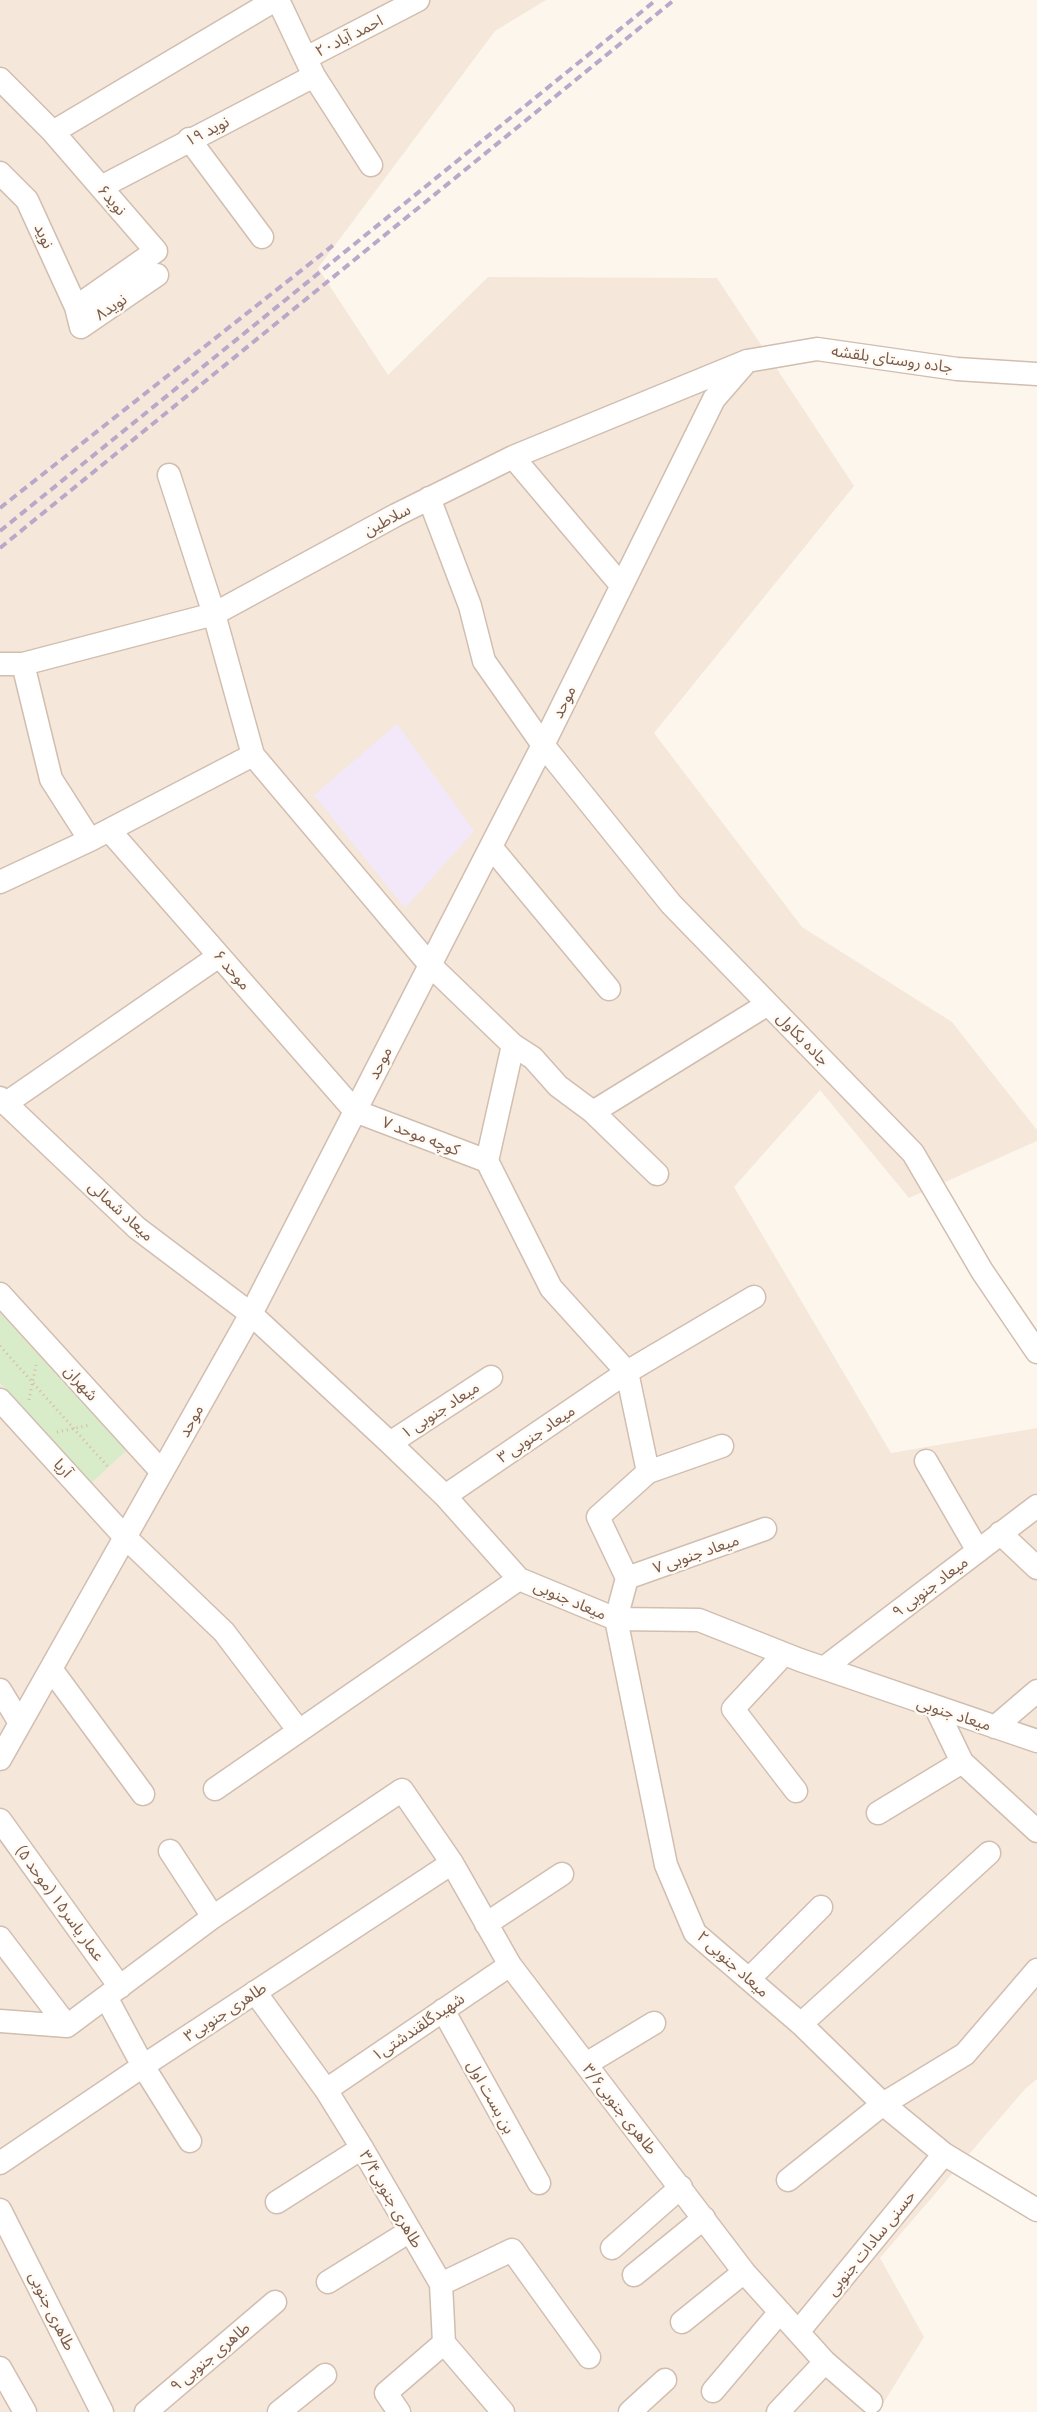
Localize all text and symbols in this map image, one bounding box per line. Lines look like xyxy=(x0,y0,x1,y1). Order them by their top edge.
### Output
street label: احمد آباد۲۰ xyxy=(312,11,386,61)
street label: نوید ۱۹ xyxy=(182,112,232,150)
street label: نوید۶ xyxy=(94,181,130,219)
street label: نوید xyxy=(30,221,58,251)
street label: نوید۸ xyxy=(91,289,131,325)
street label: جاده روستای بلقشه xyxy=(830,341,954,377)
street label: سلاطین xyxy=(360,500,414,540)
street label: موحد xyxy=(548,683,580,721)
street label: موحد ۶ xyxy=(209,946,255,994)
street label: جاده بکاول xyxy=(773,1008,833,1070)
street label: موحد xyxy=(364,1044,396,1082)
street label: کوچه موحد ۷ xyxy=(379,1112,463,1160)
street label: میعاد شمالی xyxy=(84,1177,158,1245)
street label: شهران xyxy=(60,1361,102,1405)
street label: میعاد جنوبی ۱ xyxy=(397,1377,483,1443)
street label: میعاد جنوبی ۳ xyxy=(493,1401,579,1467)
street label: موحد xyxy=(174,1402,208,1440)
street label: آریا xyxy=(50,1455,76,1481)
street label: میعاد جنوبی ۷ xyxy=(650,1530,742,1578)
street label: میعاد جنوبی ۹ xyxy=(888,1552,972,1622)
street label: میعاد جنوبی xyxy=(531,1576,609,1624)
street label: میعاد جنوبی xyxy=(914,1693,994,1735)
street label: عمار یاسر۱۵ (موحد ۵) xyxy=(12,1841,108,1965)
street label: میعاد جنوبی ۲ xyxy=(693,1927,773,2001)
street label: طاهری جنوبی۳ xyxy=(180,1978,270,2046)
street label: شهیدگلقندشتی۱ xyxy=(368,1989,468,2065)
street label: بن بست اول xyxy=(463,2057,519,2137)
street label: طاهری جنوبی۳/۶ xyxy=(579,2060,661,2158)
street label: طاهری جنوبی۳/۴ xyxy=(355,2147,427,2251)
street label: حسنی سادات جنوبی xyxy=(822,2186,920,2300)
street label: طاهری جنوبی xyxy=(25,2268,79,2354)
street label: طاهری جنوبی ۹ xyxy=(166,2318,254,2396)

